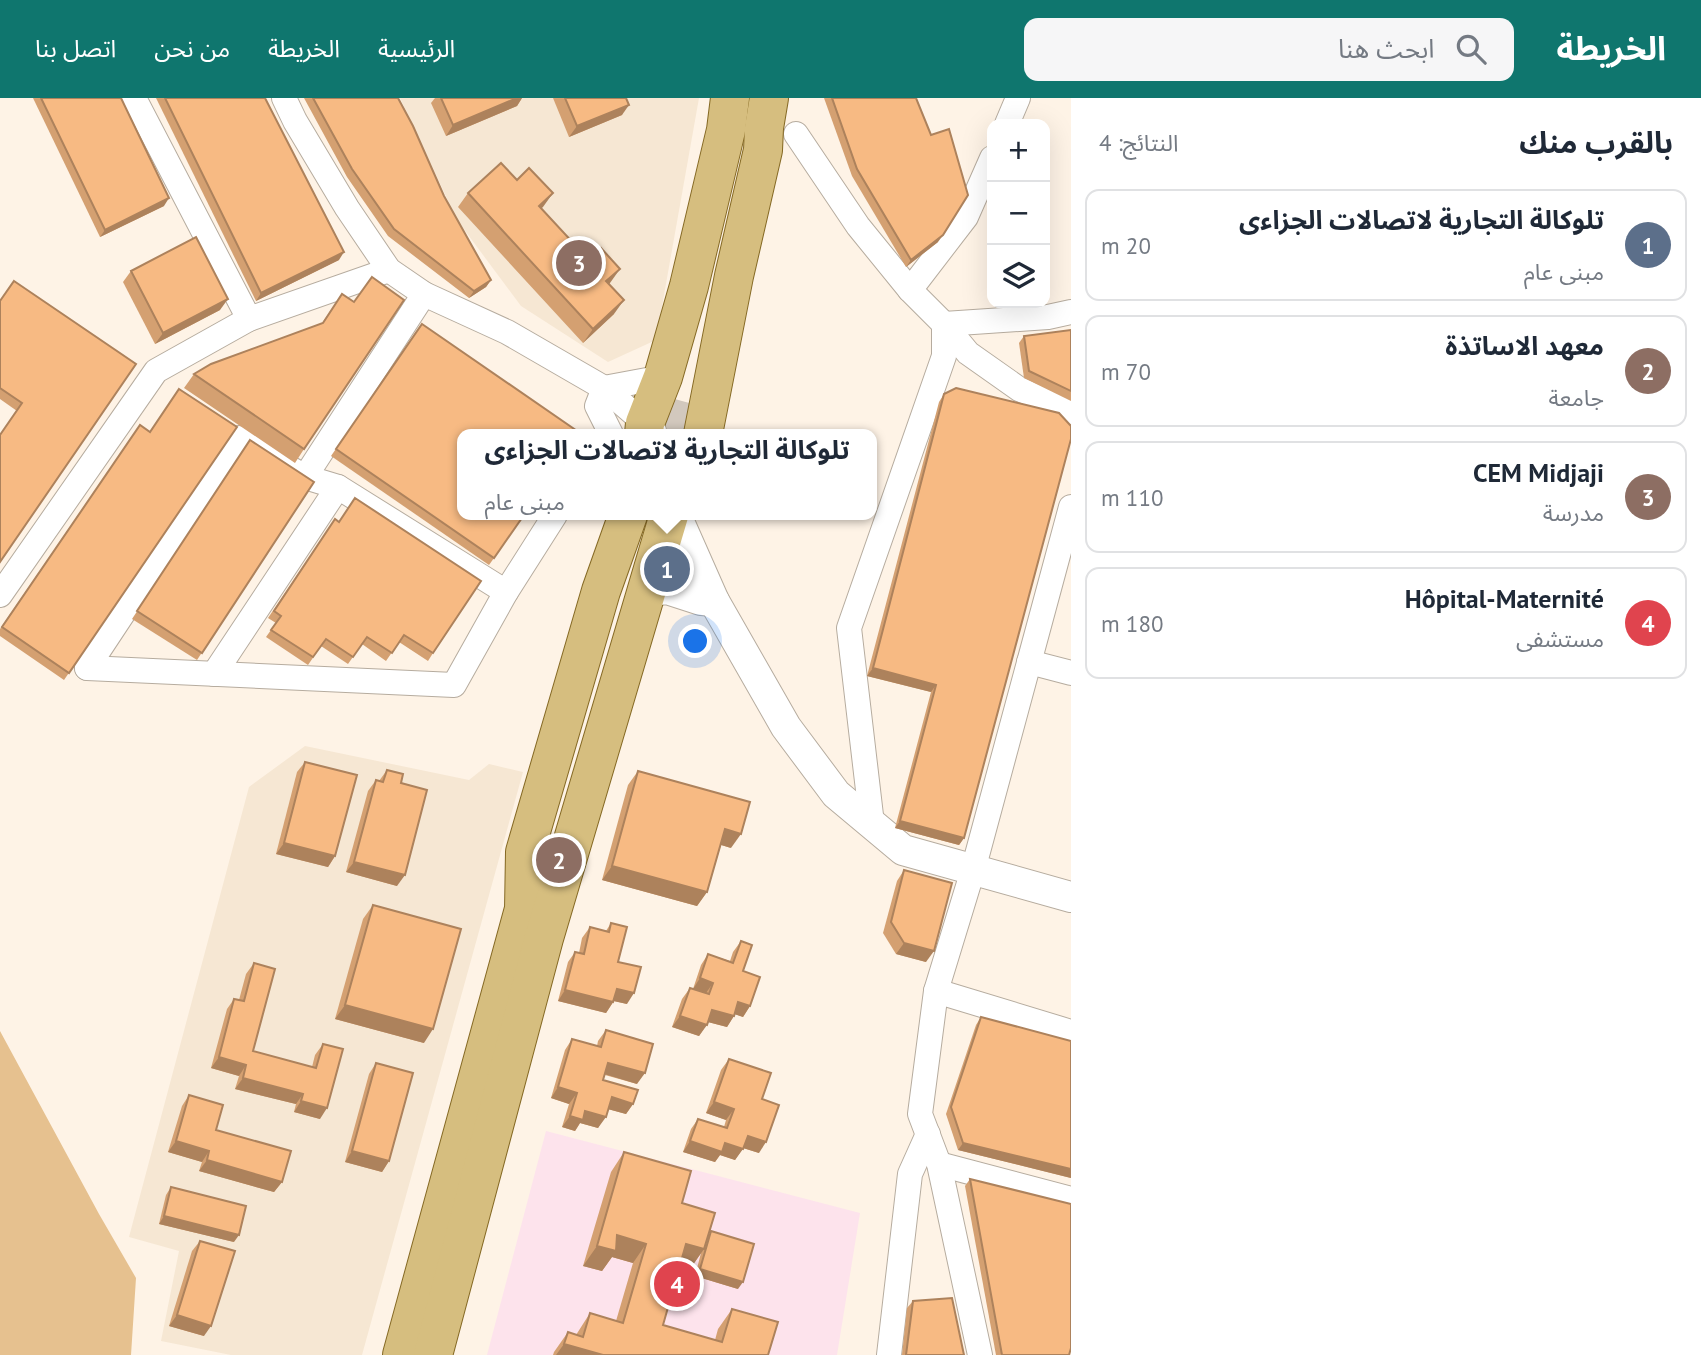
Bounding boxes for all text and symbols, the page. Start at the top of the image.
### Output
search box [1024,18,1514,81]
text: الخريطة [1556,26,1666,69]
icon: search [1452,30,1490,68]
text: ابحث هنا [1338,32,1434,65]
text: اتصل بنا [35,33,116,64]
text: من نحن [154,33,230,64]
text: الخريطة [268,33,340,64]
text: الرئيسية [378,33,455,64]
map controls [987,119,1050,308]
button: + [987,119,1050,182]
text: بالقرب منك [1519,122,1673,161]
text: النتائج: 4 [1099,128,1178,157]
button: − [987,182,1050,245]
text: تلوكالة التجارية لاتصالات الجزاءى [1239,203,1604,236]
text: 20 m [1101,231,1151,260]
text: 1 [1641,231,1655,260]
pin: 3 [556,237,602,289]
button: layers [987,245,1050,308]
text: مبنى عام [1524,257,1604,286]
text: معهد الاساتذة [1445,329,1604,362]
text: 70 m [1101,357,1151,386]
text: 2 [1641,357,1655,386]
text: جامعة [1549,383,1604,412]
popup [457,429,877,520]
text: تلوكالة التجارية لاتصالات الجزاءى [485,433,850,466]
text: CEM Midjaji [1473,456,1604,489]
text: 110 m [1101,483,1163,512]
text: 3 [1641,483,1655,512]
text: مبنى عام [485,487,565,516]
text: مدرسة [1543,498,1604,527]
pin: 1 [644,543,690,595]
text: Hôpital-Maternité [1405,582,1604,615]
text: 180 m [1101,609,1163,638]
text: 4 [1641,609,1655,638]
your location [678,624,712,658]
text: مستشفى [1516,624,1604,653]
pin: 2 [536,834,582,886]
pin: 4 [654,1258,700,1310]

